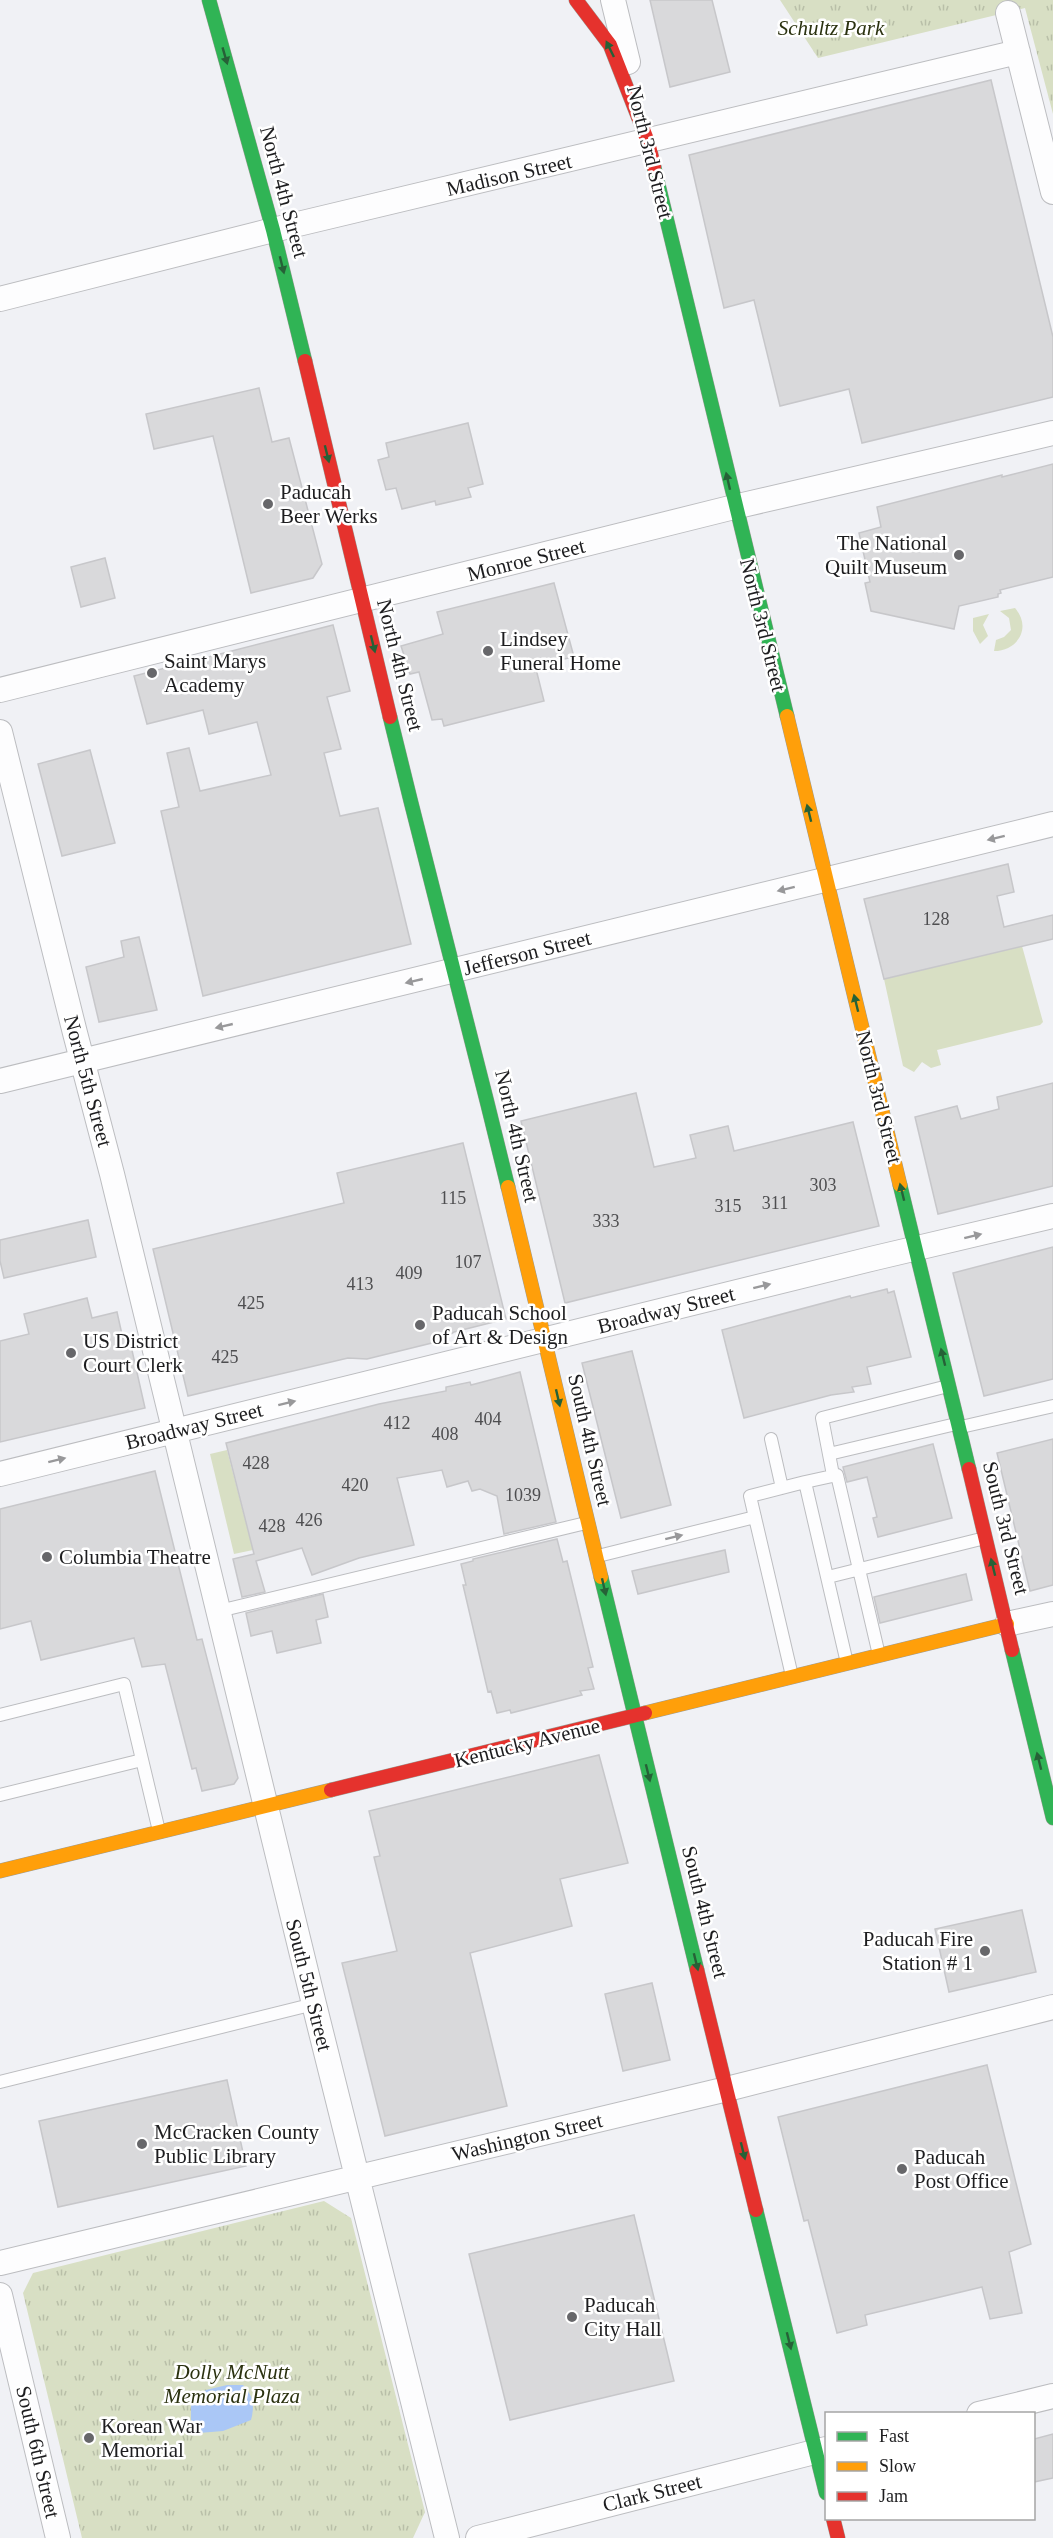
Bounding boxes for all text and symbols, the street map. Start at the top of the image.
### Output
park label: Schultz Park [778,16,885,40]
one-way arrow [606,40,616,58]
one-way arrow [221,47,230,65]
street label: North 3rd Street [622,83,678,221]
street label: North 4th Street [255,124,313,261]
street label: Madison Street [444,149,574,201]
one-way arrow [277,255,287,274]
one-way arrow [323,445,333,463]
one-way arrow [723,472,733,490]
place label: Paducah Beer Werks [280,480,378,528]
marker: Paducah Beer Werks [261,497,275,511]
place label: The National Quilt Museum [825,531,947,579]
street label: Monroe Street [465,534,588,586]
marker: The National Quilt Museum [952,548,966,562]
street label: North 3rd Street [735,556,791,694]
street label: North 4th Street [372,596,428,734]
place label: Lindsey Funeral Home [500,627,621,675]
one-way arrow [369,635,379,653]
marker: Lindsey Funeral Home [481,644,495,658]
place label: Saint Marys Academy [164,649,266,697]
marker: Saint Marys Academy [145,666,159,680]
one-way arrow [804,804,814,822]
one-way arrow [986,834,1005,843]
one-way arrow [777,885,796,895]
house number: 128 [923,909,950,929]
street label: Jefferson Street [461,925,594,980]
one-way arrow [404,977,423,987]
one-way arrow [850,993,860,1012]
street label: North 5th Street [59,1013,117,1150]
one-way arrow [215,1022,233,1032]
street label: North 3rd Street [851,1028,907,1166]
street label: North 4th Street [490,1067,544,1205]
house number: 303 [810,1175,837,1195]
one-way arrow [897,1183,907,1201]
house number: 115 [440,1188,466,1208]
house number: 311 [762,1193,788,1213]
house number: 315 [715,1196,742,1216]
house number: 333 [593,1211,620,1231]
one-way arrow [964,1230,982,1240]
house number: 107 [455,1252,482,1272]
house number: 409 [396,1263,423,1283]
house number: 413 [347,1274,374,1294]
one-way arrow [752,1280,771,1290]
street label: Broadway Street [595,1281,737,1339]
house number: 425 [238,1293,265,1313]
place label: Paducah School of Art & Design [432,1301,568,1349]
marker: Paducah School of Art & Design [413,1318,427,1332]
place label: US District Court Clerk [83,1329,183,1377]
marker: US District Court Clerk [64,1346,78,1360]
house number: 425 [212,1347,239,1367]
one-way arrow [937,1348,947,1366]
street label: South 4th Street [563,1371,617,1509]
one-way arrow [554,1388,564,1407]
street label: Broadway Street [123,1397,265,1455]
one-way arrow [278,1398,296,1408]
house number: 404 [475,1409,502,1429]
house number: 412 [384,1413,411,1433]
house number: 408 [432,1424,459,1444]
house number: 428 [243,1453,270,1473]
one-way arrow [48,1454,66,1464]
street label: South 3rd Street [978,1459,1034,1597]
house number: 420 [342,1475,369,1495]
house number: 1039 [505,1485,541,1505]
house number: 426 [296,1510,323,1530]
house number: 428 [259,1516,286,1536]
one-way arrow [665,1532,683,1541]
place label: Columbia Theatre [59,1545,211,1569]
marker: Columbia Theatre [40,1550,54,1564]
one-way arrow [988,1558,998,1576]
one-way arrow [600,1578,609,1597]
street label: Kentucky Avenue [452,1713,602,1773]
one-way arrow [1034,1752,1044,1770]
one-way arrow [644,1764,654,1782]
street label: South 4th Street [677,1843,733,1981]
street label: South 5th Street [281,1916,337,2054]
place label: Paducah Fire Station # 1 [863,1927,973,1975]
marker: Paducah Fire Station # 1 [978,1944,992,1958]
one-way arrow [691,1953,701,1971]
street label: Washington Street [449,2108,605,2166]
place label: McCracken County Public Library [154,2120,320,2168]
marker: McCracken County Public Library [135,2137,149,2151]
one-way arrow [738,2142,748,2161]
place label: Paducah Post Office [914,2145,1009,2193]
marker: Paducah Post Office [895,2162,909,2176]
place label: Paducah City Hall [584,2293,662,2341]
marker: Paducah City Hall [565,2310,579,2324]
one-way arrow [785,2332,795,2350]
park label: Dolly McNutt Memorial Plaza [163,2360,300,2408]
street label: South 6th Street [11,2383,65,2521]
legend [825,2412,1035,2520]
place label: Korean War Memorial [101,2414,202,2462]
text: Fast [879,2426,909,2446]
marker: Korean War Memorial [82,2431,96,2445]
text: Slow [879,2456,916,2476]
street label: Clark Street [600,2469,704,2517]
text: Jam [879,2486,908,2506]

